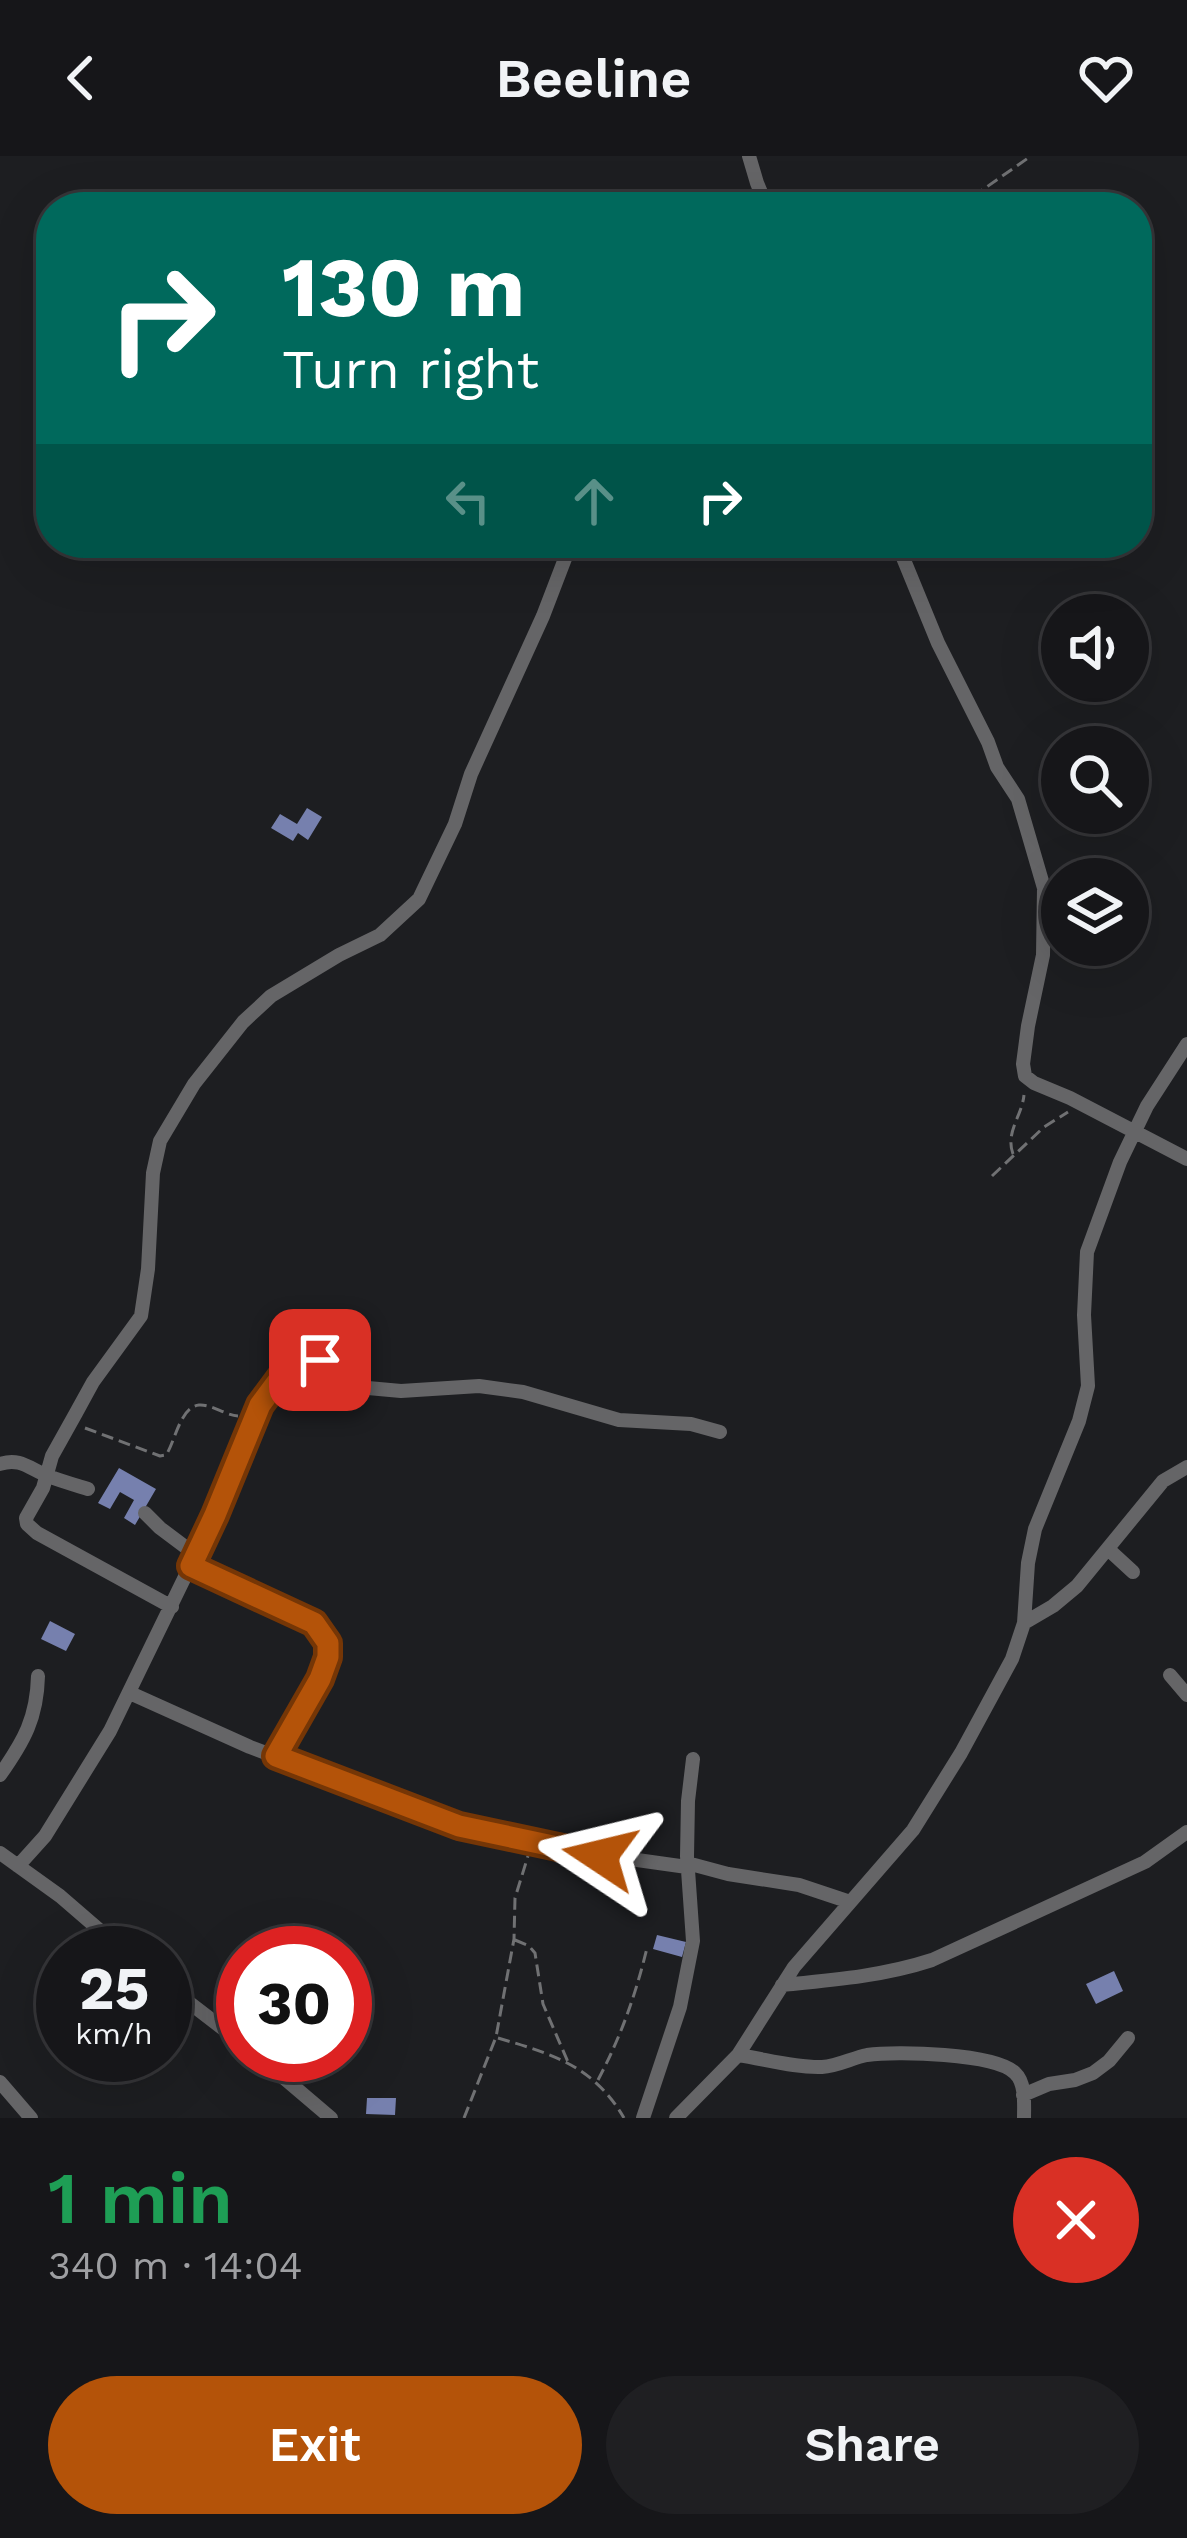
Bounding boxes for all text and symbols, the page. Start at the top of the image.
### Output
icon: back [48,45,114,111]
icon: heart [1073,45,1139,111]
text: Beeline [496,47,691,110]
text: 130 m [282,238,525,336]
icon: right [84,240,240,396]
text: Turn right [282,338,539,401]
icon: left [435,468,501,534]
icon: ahead [561,468,627,534]
icon: right [687,468,753,534]
map controls [1041,594,1149,966]
button: sound [1041,594,1149,702]
button: search [1041,726,1149,834]
button: layers [1041,858,1149,966]
pin [269,1309,371,1411]
icon: arrive [287,1327,353,1393]
position arrow [537,1793,663,1919]
speed limit sign: 30 [216,1926,372,2082]
text: 25 [79,1953,149,2024]
text: km/h [75,2016,153,2051]
text: 1 min [48,2156,233,2240]
button: close [1013,2157,1139,2283]
text: 340 m · 14:04 [48,2243,303,2288]
button: Exit [48,2376,582,2514]
button: Share [606,2376,1139,2514]

